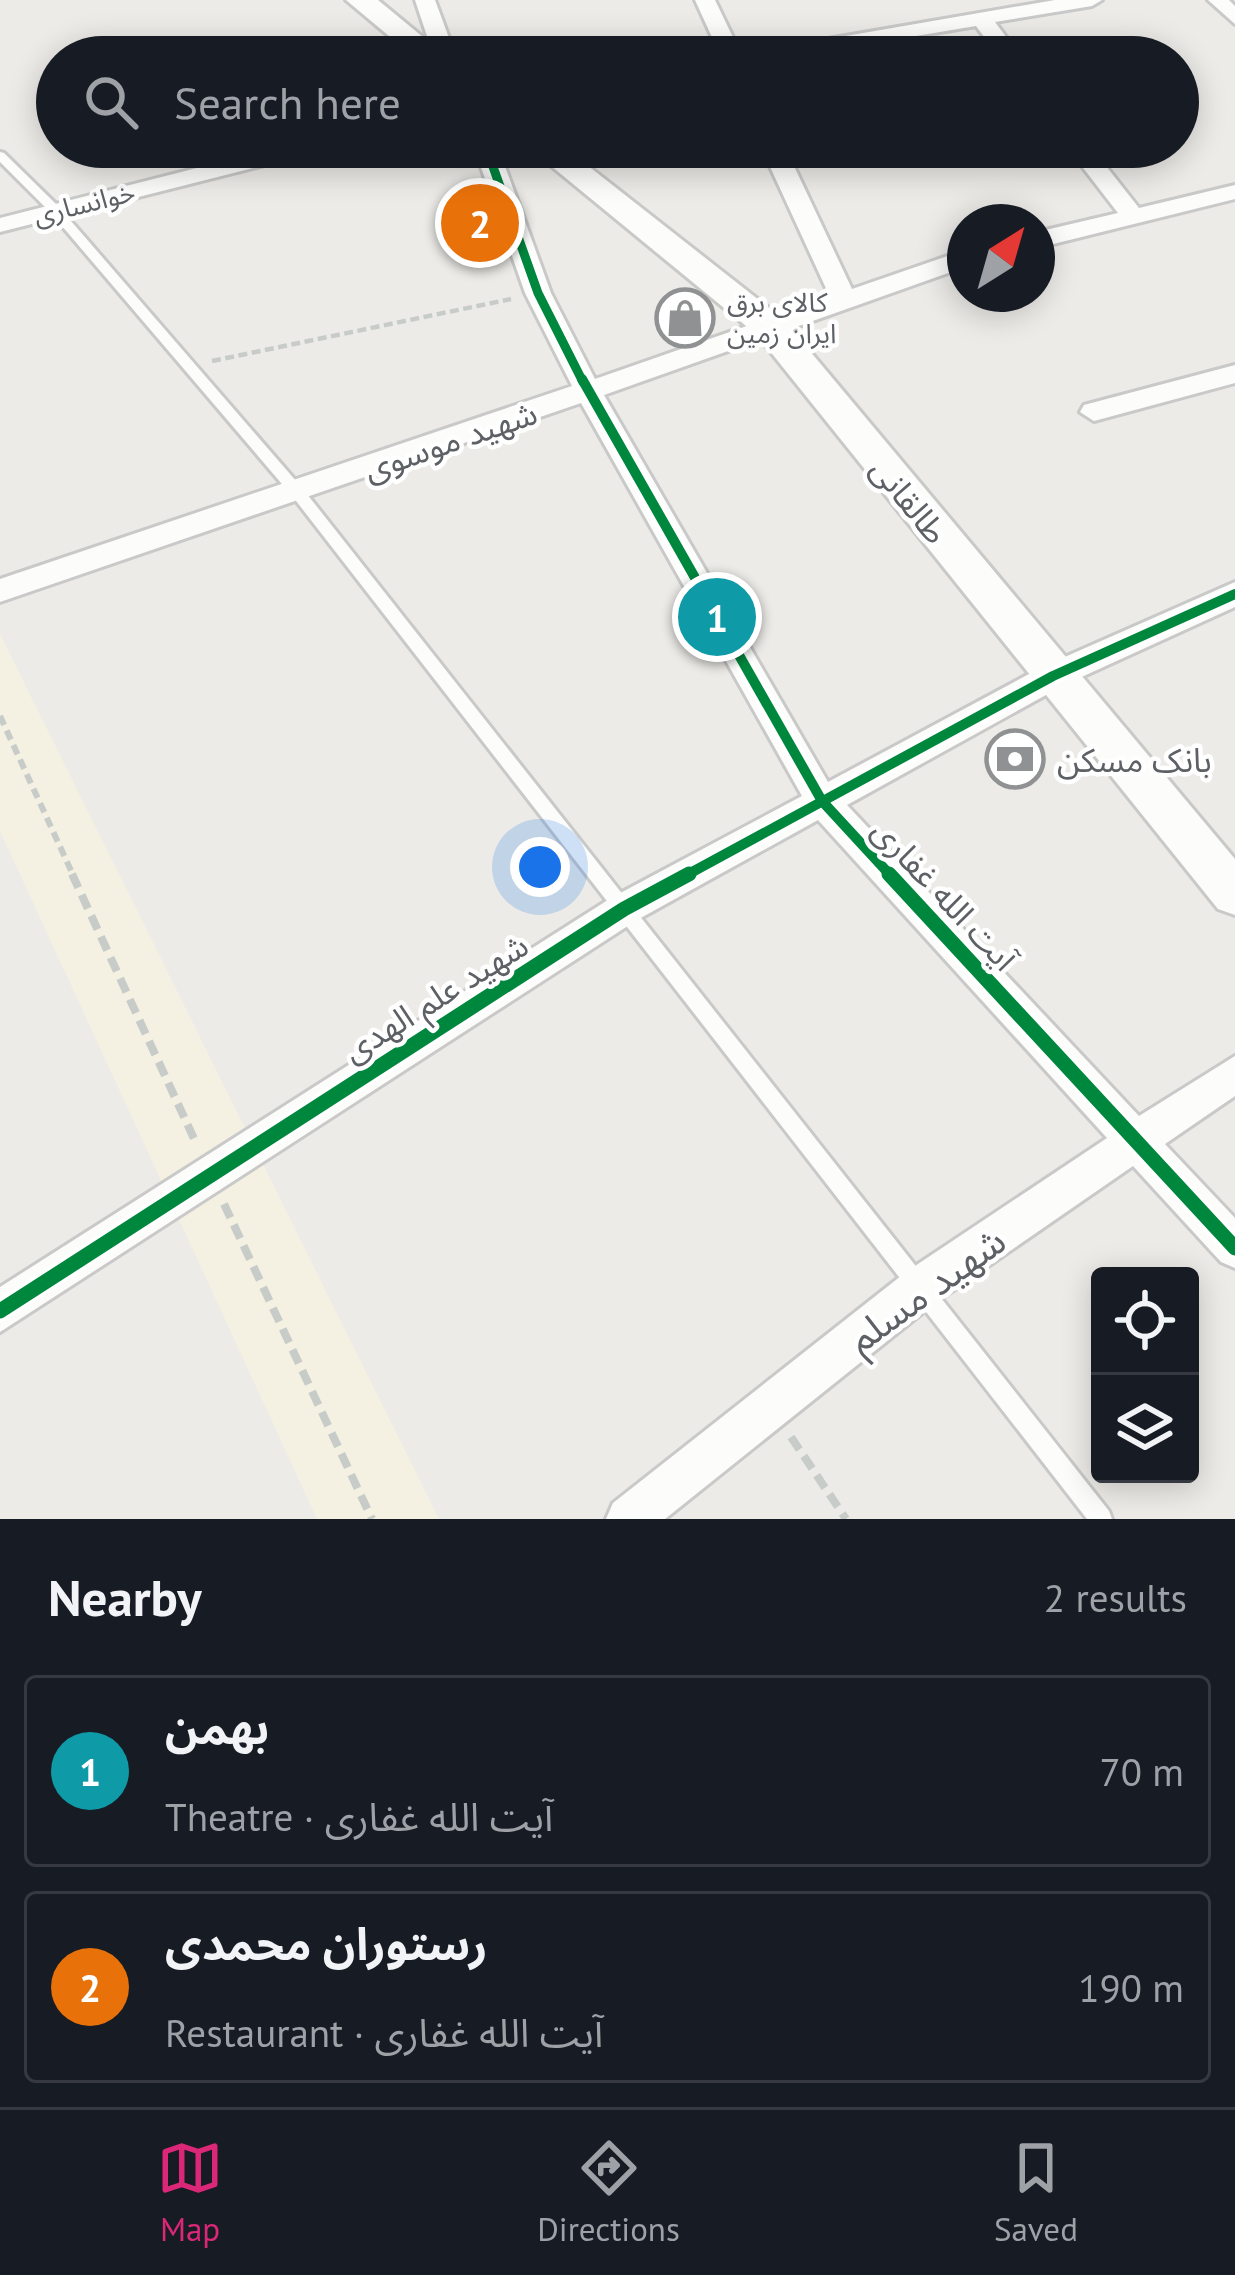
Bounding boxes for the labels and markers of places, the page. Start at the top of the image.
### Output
pin: 2 [441,178,519,268]
place label: کالای برق ایران زمین [727,285,836,350]
shop icon: کالای برق ایران زمین [654,287,716,349]
pin: 1 [678,572,756,662]
bank icon: بانک مسکن [984,728,1046,790]
place label: بانک مسکن [1057,738,1212,781]

